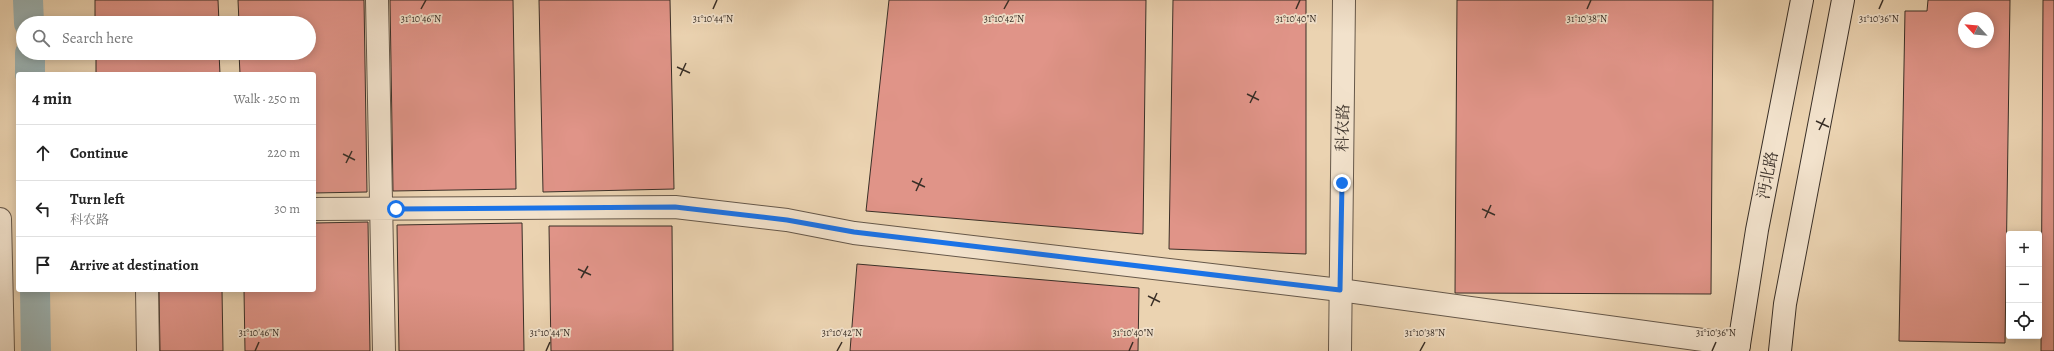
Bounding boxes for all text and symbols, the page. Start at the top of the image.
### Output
text: 31°10'46"N [401,12,441,25]
text: 31°10'44"N [693,12,733,25]
text: 31°10'42"N [984,12,1024,25]
text: 31°10'40"N [1275,12,1317,25]
text: 31°10'38"N [1567,12,1607,25]
text: 31°10'36"N [1859,12,1899,25]
north arrow [1958,12,1994,48]
search box [16,16,316,60]
icon: search [30,27,52,49]
text: Search here [62,28,133,48]
text: 4 min [32,87,72,110]
text: Walk · 250 m [233,90,300,107]
street label: 科农路 [1332,104,1354,152]
icon: ahead [32,142,54,164]
text: Continue [70,143,128,163]
text: 220 m [267,144,300,161]
street label: 沔北路 [1753,150,1783,201]
route end [1333,174,1351,192]
text: Turn left [70,189,125,209]
icon: left [32,198,54,220]
text: 30 m [274,200,300,217]
route start [387,200,405,218]
text: 科农路 [70,211,109,228]
map controls [2006,231,2042,339]
button: + [2006,231,2042,267]
icon: arrive [32,254,54,276]
text: Arrive at destination [70,255,199,275]
button: − [2006,267,2042,303]
button: locate [2006,303,2042,339]
text: 31°10'46"N [239,326,279,339]
text: 31°10'44"N [530,326,570,339]
text: 31°10'42"N [822,326,862,339]
text: 31°10'40"N [1112,326,1154,339]
text: 31°10'38"N [1405,326,1445,339]
text: 31°10'36"N [1696,326,1736,339]

